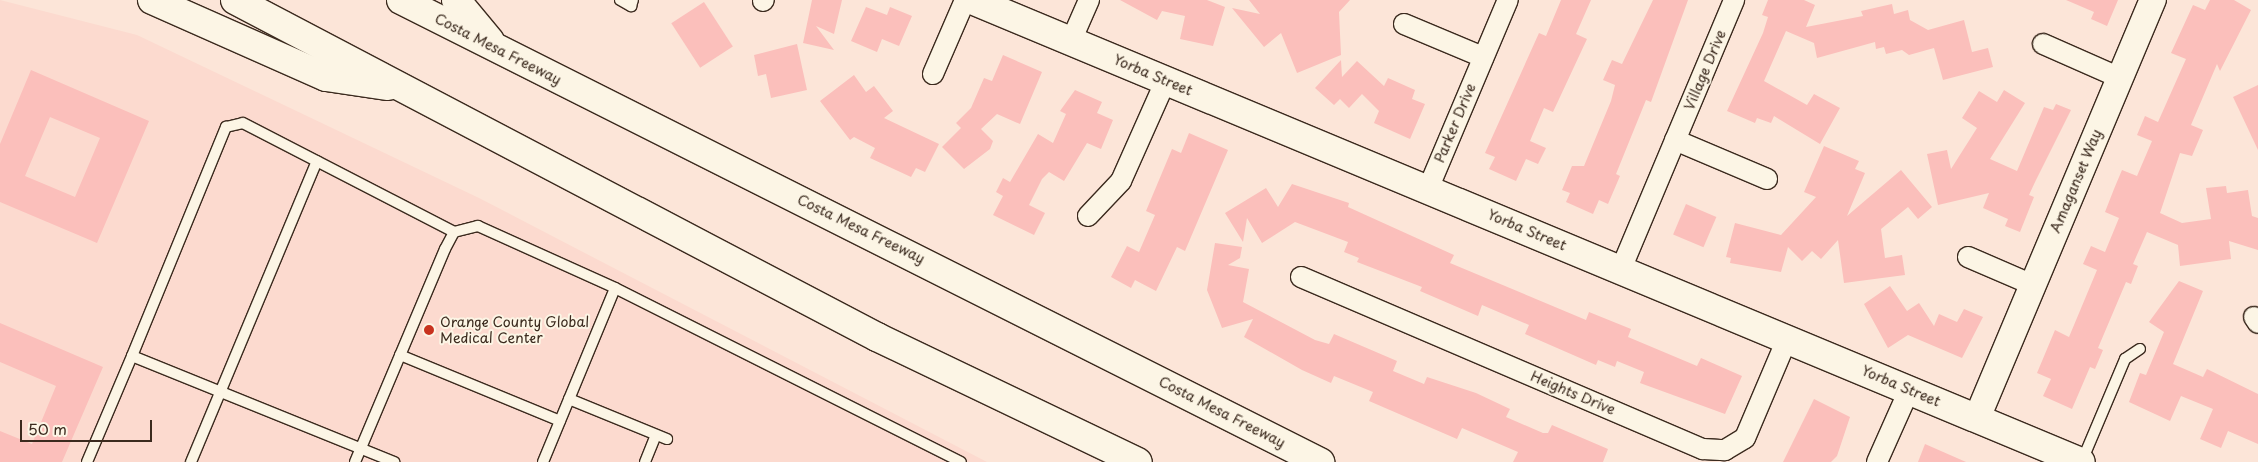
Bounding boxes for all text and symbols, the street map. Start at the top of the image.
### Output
street label: Costa Mesa Freeway [432,10,564,88]
street label: Village Drive [1681,27,1729,113]
street label: Yorba Street [1111,51,1195,99]
street label: Parker Drive [1431,80,1479,166]
street label: Amaganset Way [2046,126,2106,236]
street label: Costa Mesa Freeway [794,191,928,267]
street label: Yorba Street [1485,206,1569,254]
place label: Orange County Global Medical Center [440,314,591,347]
marker: Orange County Global Medical Center [422,323,436,337]
street label: Yorba Street [1859,362,1943,410]
street label: Heights Drive [1528,368,1618,418]
street label: Costa Mesa Freeway [1156,373,1288,451]
scale bar [22,410,155,442]
text: 50 m [28,417,67,440]

